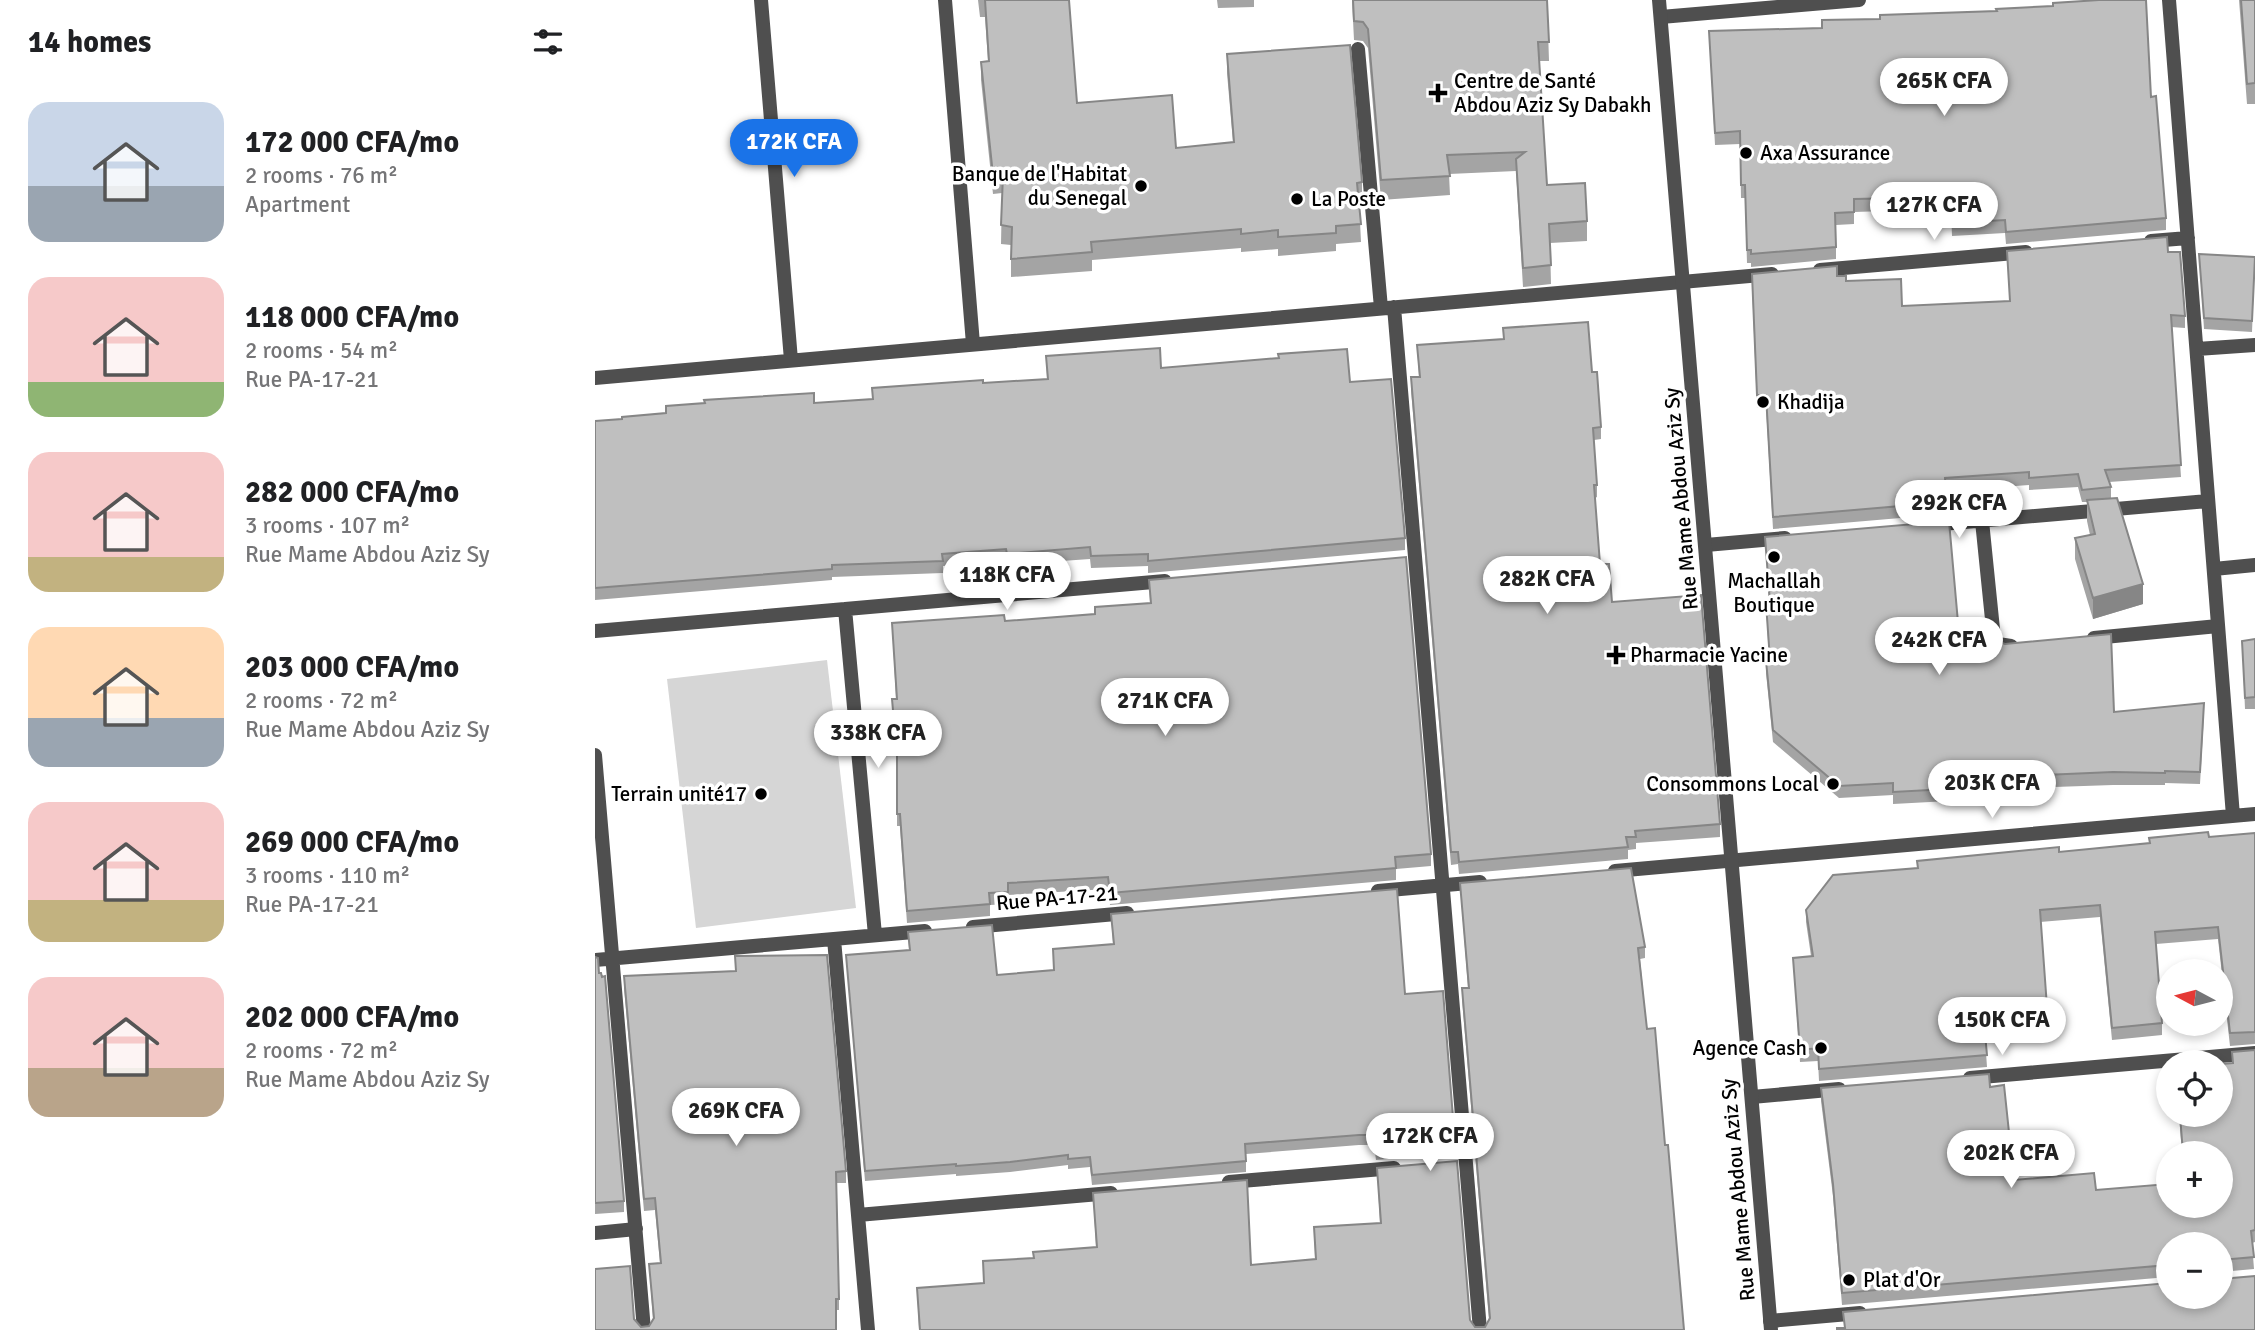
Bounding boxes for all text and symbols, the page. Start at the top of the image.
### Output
icon: filters [529,23,567,61]
text: 14 homes [28,24,151,61]
pin: 265K CFA [1872,58,2016,118]
text: 265K CFA [1896,66,1992,95]
place label: Centre de Santé Abdou Aziz Sy Dabakh [1454,68,1651,118]
marker: Centre de Santé Abdou Aziz Sy Dabakh [1428,83,1448,103]
pin: 172K CFA [722,120,866,179]
text: 172 000 CFA/mo [245,124,459,161]
text: 172K CFA [746,127,842,156]
icon: home [84,130,168,214]
place label: Axa Assurance [1760,140,1890,166]
marker: Axa Assurance [1738,145,1754,161]
text: 2 rooms · 76 m² [245,161,398,190]
place label: Banque de l'Habitat du Senegal [952,161,1127,211]
marker: Banque de l'Habitat du Senegal [1133,178,1149,194]
pin: 127K CFA [1862,182,2006,242]
place label: La Poste [1311,186,1386,212]
text: Apartment [245,190,350,219]
text: 127K CFA [1886,190,1982,219]
marker: La Poste [1289,191,1305,207]
text: 118 000 CFA/mo [245,299,459,336]
icon: home [84,305,168,389]
text: 2 rooms · 54 m² [245,336,398,365]
text: Rue PA-17-21 [245,365,379,394]
street label: Rue Mame Abdou Aziz Sy [1658,387,1704,611]
place label: Khadija [1777,389,1845,415]
marker: Khadija [1755,394,1771,410]
text: 282 000 CFA/mo [245,474,459,511]
icon: home [84,480,168,564]
pin: 292K CFA [1887,480,2031,540]
text: 292K CFA [1911,488,2007,517]
text: 3 rooms · 107 m² [245,511,410,540]
text: Rue Mame Abdou Aziz Sy [245,540,489,569]
marker: Machallah Boutique [1766,549,1782,565]
pin: 118K CFA [935,552,1079,612]
pin: 282K CFA [1475,556,1619,616]
text: 118K CFA [959,560,1055,589]
text: 282K CFA [1499,564,1595,593]
place label: Machallah Boutique [1727,568,1821,618]
pin: 242K CFA [1867,618,2011,677]
text: 242K CFA [1891,625,1987,654]
place label: Pharmacie Yacine [1630,642,1788,668]
marker: Pharmacie Yacine [1608,647,1624,663]
text: 203 000 CFA/mo [245,649,459,686]
icon: home [84,655,168,739]
pin: 271K CFA [1093,678,1237,738]
text: 2 rooms · 72 m² [245,686,398,715]
text: 271K CFA [1117,686,1213,715]
pin: 338K CFA [806,710,950,770]
text: Rue Mame Abdou Aziz Sy [245,715,489,744]
text: 338K CFA [830,718,926,747]
pin: 203K CFA [1920,760,2064,820]
text: 203K CFA [1944,768,2040,797]
place label: Consommons Local [1646,771,1819,797]
marker: Consommons Local [1825,776,1841,792]
place label: Terrain unité17 [611,781,747,807]
marker: Terrain unité17 [753,786,769,802]
text: 269 000 CFA/mo [245,824,459,861]
icon: home [84,830,168,914]
text: 3 rooms · 110 m² [245,861,410,890]
street label: Rue PA-17-21 [995,880,1119,916]
text: Rue PA-17-21 [245,890,379,919]
north arrow [2156,959,2233,1036]
map controls [2156,959,2233,1309]
pin: 150K CFA [1930,998,2074,1057]
text: 202 000 CFA/mo [245,999,459,1036]
icon: home [84,1005,168,1089]
text: 150K CFA [1954,1005,2050,1034]
place label: Agence Cash [1693,1035,1807,1061]
text: 2 rooms · 72 m² [245,1036,398,1065]
marker: Agence Cash [1813,1040,1829,1056]
button: locate [2156,1050,2233,1127]
text: Rue Mame Abdou Aziz Sy [245,1065,489,1094]
street label: Rue Mame Abdou Aziz Sy [1715,1078,1761,1302]
pin: 269K CFA [664,1088,808,1148]
text: 269K CFA [688,1096,784,1125]
pin: 172K CFA [1358,1114,1502,1173]
text: 172K CFA [1382,1121,1478,1150]
pin: 202K CFA [1939,1130,2083,1190]
text: 202K CFA [1963,1138,2059,1167]
button: + [2156,1141,2233,1218]
button: − [2156,1232,2233,1309]
place label: Plat d'Or [1863,1267,1941,1293]
marker: Plat d'Or [1841,1272,1857,1288]

